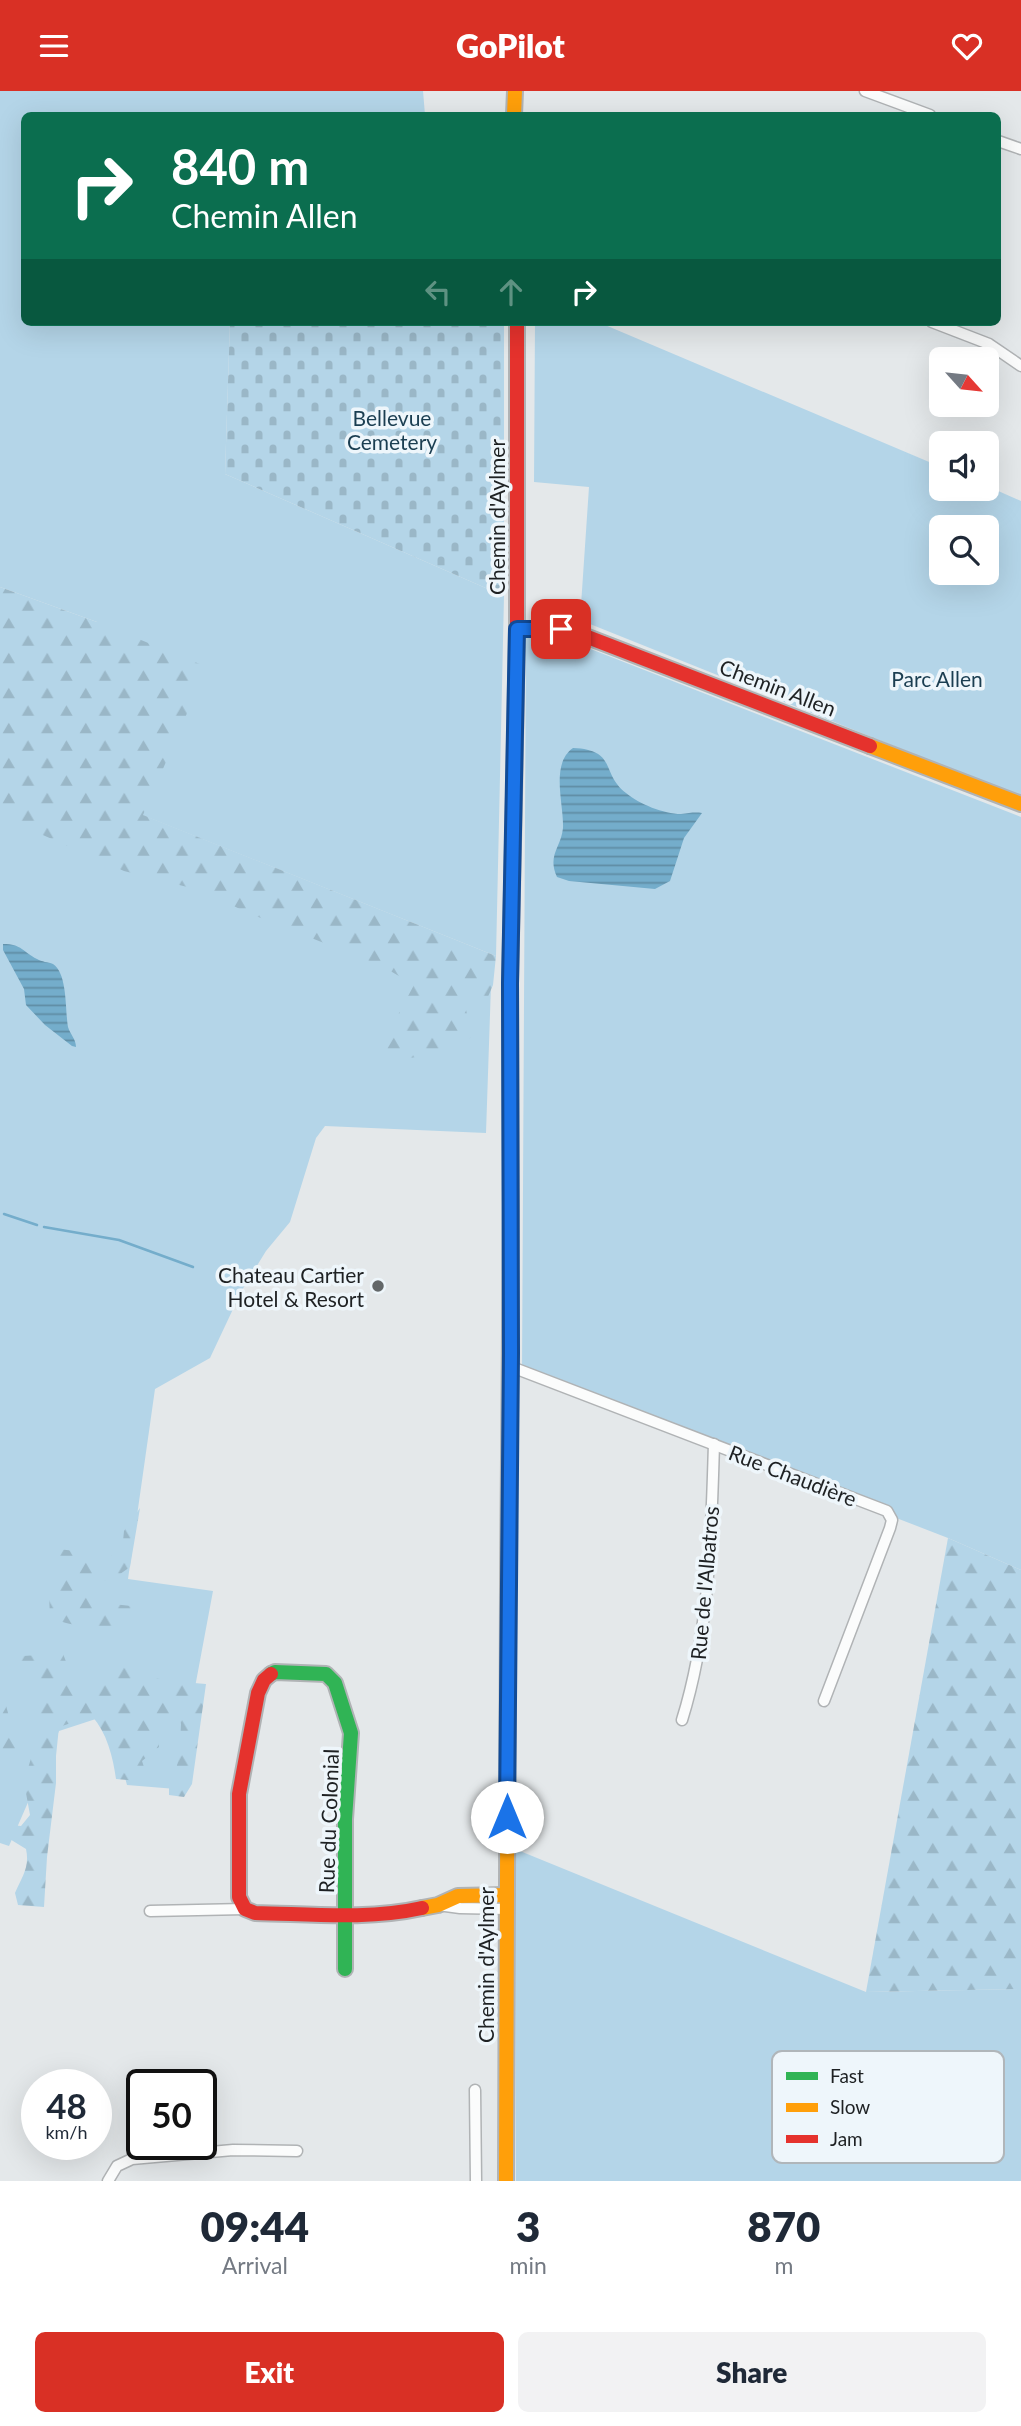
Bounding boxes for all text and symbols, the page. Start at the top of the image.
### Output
text: GoPilot [456,26,565,65]
icon: menu [35,27,73,65]
icon: heart [948,27,986,65]
text: 840 m [171,137,309,195]
icon: right [56,140,147,231]
text: Chemin Allen [171,196,358,235]
icon: left [419,273,457,311]
icon: ahead [492,273,530,311]
icon: right [565,273,603,311]
north arrow [929,347,999,417]
map controls [929,347,999,585]
park label: Bellevue Cemetery [347,405,437,454]
button: sound [929,431,999,501]
street label: Chemin d'Aylmer [484,439,509,595]
button: search [929,515,999,585]
pin [531,599,591,659]
icon: arrive [542,610,580,648]
street label: Chemin Allen [716,653,840,721]
park label: Parc Allen [891,666,983,691]
place label: Chateau Cartier Hotel & Resort [218,1262,364,1311]
marker: Chateau Cartier Hotel & Resort [370,1278,386,1294]
street label: Rue Chaudière [726,1439,860,1511]
street label: Rue de l'Albatros [685,1505,723,1661]
street label: Rue du Colonial [313,1748,343,1894]
position arrow [470,1780,544,1854]
street label: Chemin d'Aylmer [473,1887,498,2043]
legend [772,2051,1004,2163]
text: Fast [830,2064,864,2087]
speed limit sign: 50 [126,2069,217,2160]
text: 48 [46,2084,87,2126]
text: Slow [830,2095,870,2118]
text: km/h [45,2121,88,2143]
text: Jam [830,2127,863,2150]
text: 09:44 [201,2201,309,2251]
text: 3 [516,2201,540,2251]
text: 870 [747,2201,820,2251]
text: Arrival [222,2251,288,2279]
text: min [510,2251,547,2279]
text: m [774,2251,793,2279]
button: Exit [35,2332,504,2412]
button: Share [518,2332,986,2412]

